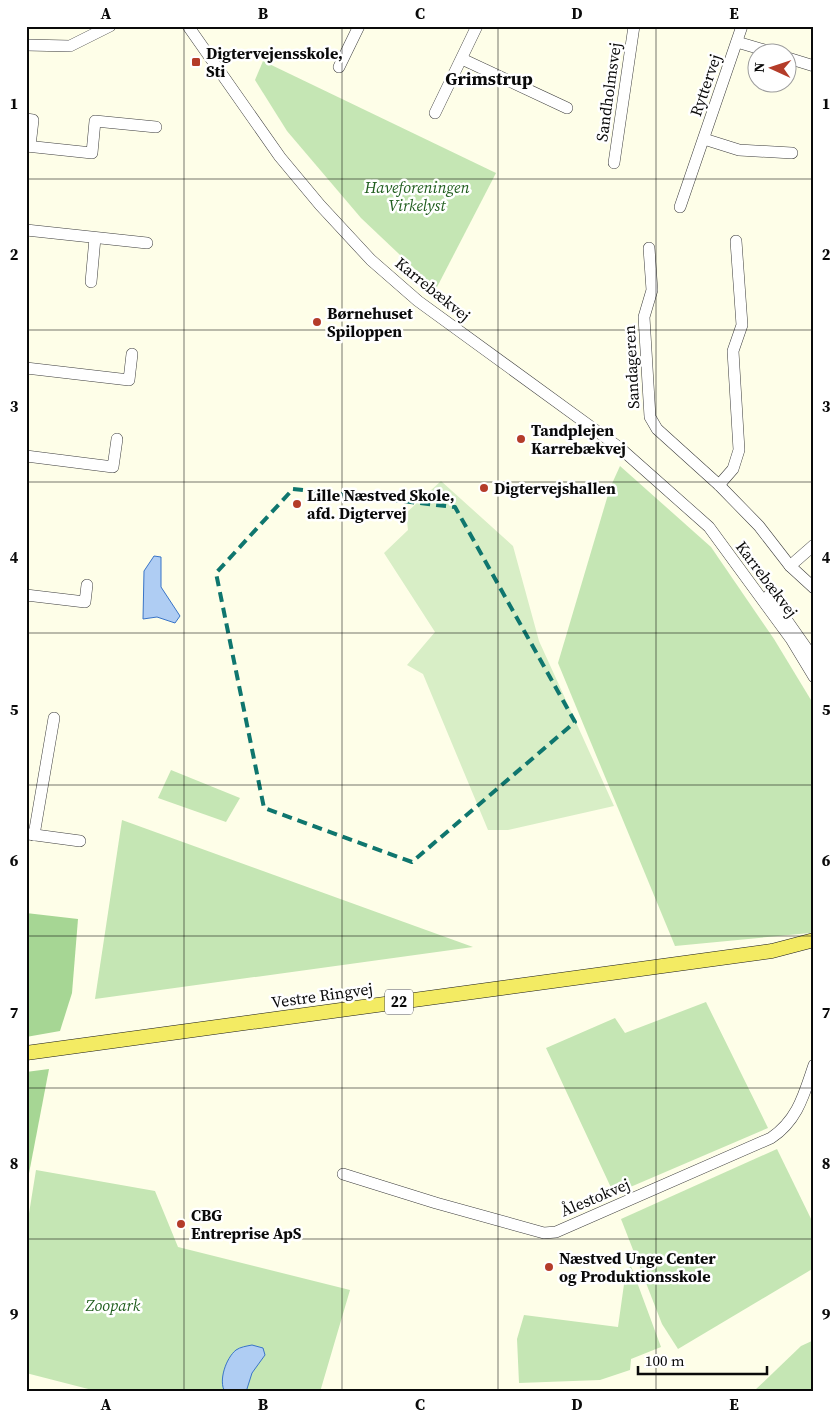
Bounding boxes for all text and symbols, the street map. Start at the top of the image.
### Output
text: A [101,2,112,24]
text: B [258,2,269,24]
text: C [415,2,425,24]
text: D [571,2,583,24]
text: E [729,2,739,24]
street label: Sandholmsvej [590,41,626,143]
place label: Digtervejensskole, Sti [206,42,343,82]
north arrow [748,42,798,92]
street label: Ryttervej [684,51,726,119]
marker: Digtervejensskole, Sti [190,56,202,68]
text: N [749,62,769,73]
district label: Grimstrup [445,66,533,91]
text: 1 [10,92,18,114]
text: 1 [822,92,830,114]
park label: Haveforeningen Virkelyst [363,176,470,216]
text: 2 [10,243,19,265]
text: 2 [822,243,831,265]
street label: Karrebækvej [391,252,475,326]
place label: Børnehuset Spiloppen [327,302,413,342]
marker: Børnehuset Spiloppen [311,316,323,328]
street label: Sandageren [618,324,644,409]
text: 3 [10,395,19,417]
text: 3 [822,395,831,417]
place label: Tandplejen Karrebækvej [531,419,626,459]
marker: Tandplejen Karrebækvej [515,433,527,445]
place label: Digtervejshallen [494,477,616,499]
marker: Digtervejshallen [478,482,490,494]
place label: Lille Næstved Skole, afd. Digtervej [307,484,455,524]
marker: Lille Næstved Skole, afd. Digtervej [291,498,303,510]
street label: Karrebækvej [731,536,803,622]
text: 4 [10,546,19,568]
text: 4 [822,546,831,568]
text: 5 [10,698,19,720]
text: 5 [822,698,831,720]
text: 6 [10,849,19,871]
text: 6 [822,849,831,871]
street label: Vestre Ringvej [270,977,374,1013]
road number: 22 [385,990,413,1014]
text: 7 [10,1001,19,1023]
text: 7 [822,1001,831,1023]
text: 8 [10,1152,18,1174]
text: 8 [822,1152,830,1174]
street label: Ålestokvej [557,1173,633,1221]
place label: CBG Entreprise ApS [191,1204,302,1244]
marker: CBG Entreprise ApS [175,1218,187,1230]
place label: Næstved Unge Center og Produktionsskole [559,1247,716,1287]
marker: Næstved Unge Center og Produktionsskole [543,1261,555,1273]
park label: Zoopark [85,1294,141,1316]
text: 9 [10,1303,19,1325]
text: 9 [822,1303,831,1325]
scale bar [638,1343,766,1375]
text: 100 m [645,1350,685,1371]
text: A [101,1393,112,1415]
text: B [258,1393,269,1415]
text: C [415,1393,425,1415]
text: D [571,1393,583,1415]
text: E [729,1393,739,1415]

